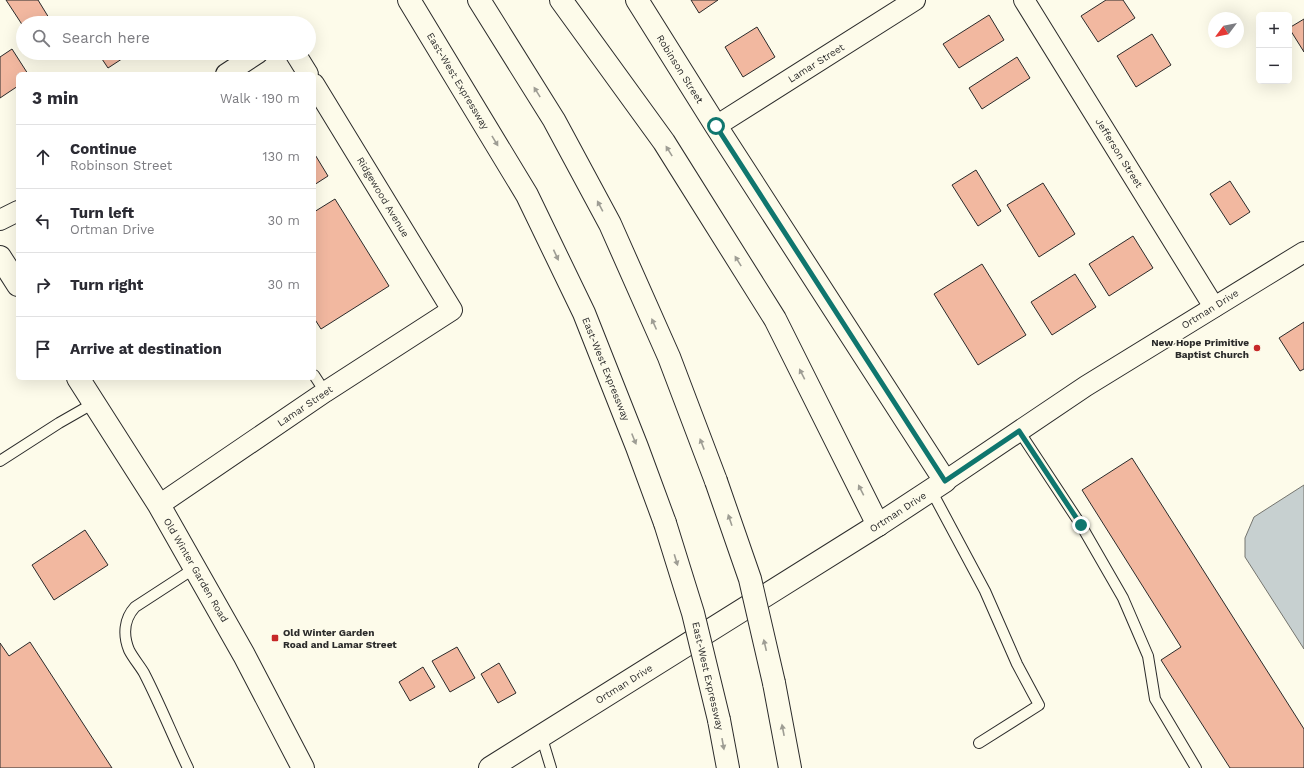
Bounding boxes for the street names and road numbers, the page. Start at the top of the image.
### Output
street label: East-West Expressway [425,31,492,132]
street label: Robinson Street [655,33,706,106]
street label: Lamar Street [786,41,847,85]
street label: Jefferson Street [1093,116,1145,190]
street label: Ridgewood Avenue [355,155,411,239]
street label: Ortman Drive [1179,287,1241,331]
street label: East-West Expressway [580,316,632,423]
street label: Lamar Street [275,383,335,429]
street label: Ortman Drive [868,490,928,534]
street label: Old Winter Garden Road [162,516,230,624]
street label: East-West Expressway [690,621,726,732]
street label: Ortman Drive [593,662,655,706]

